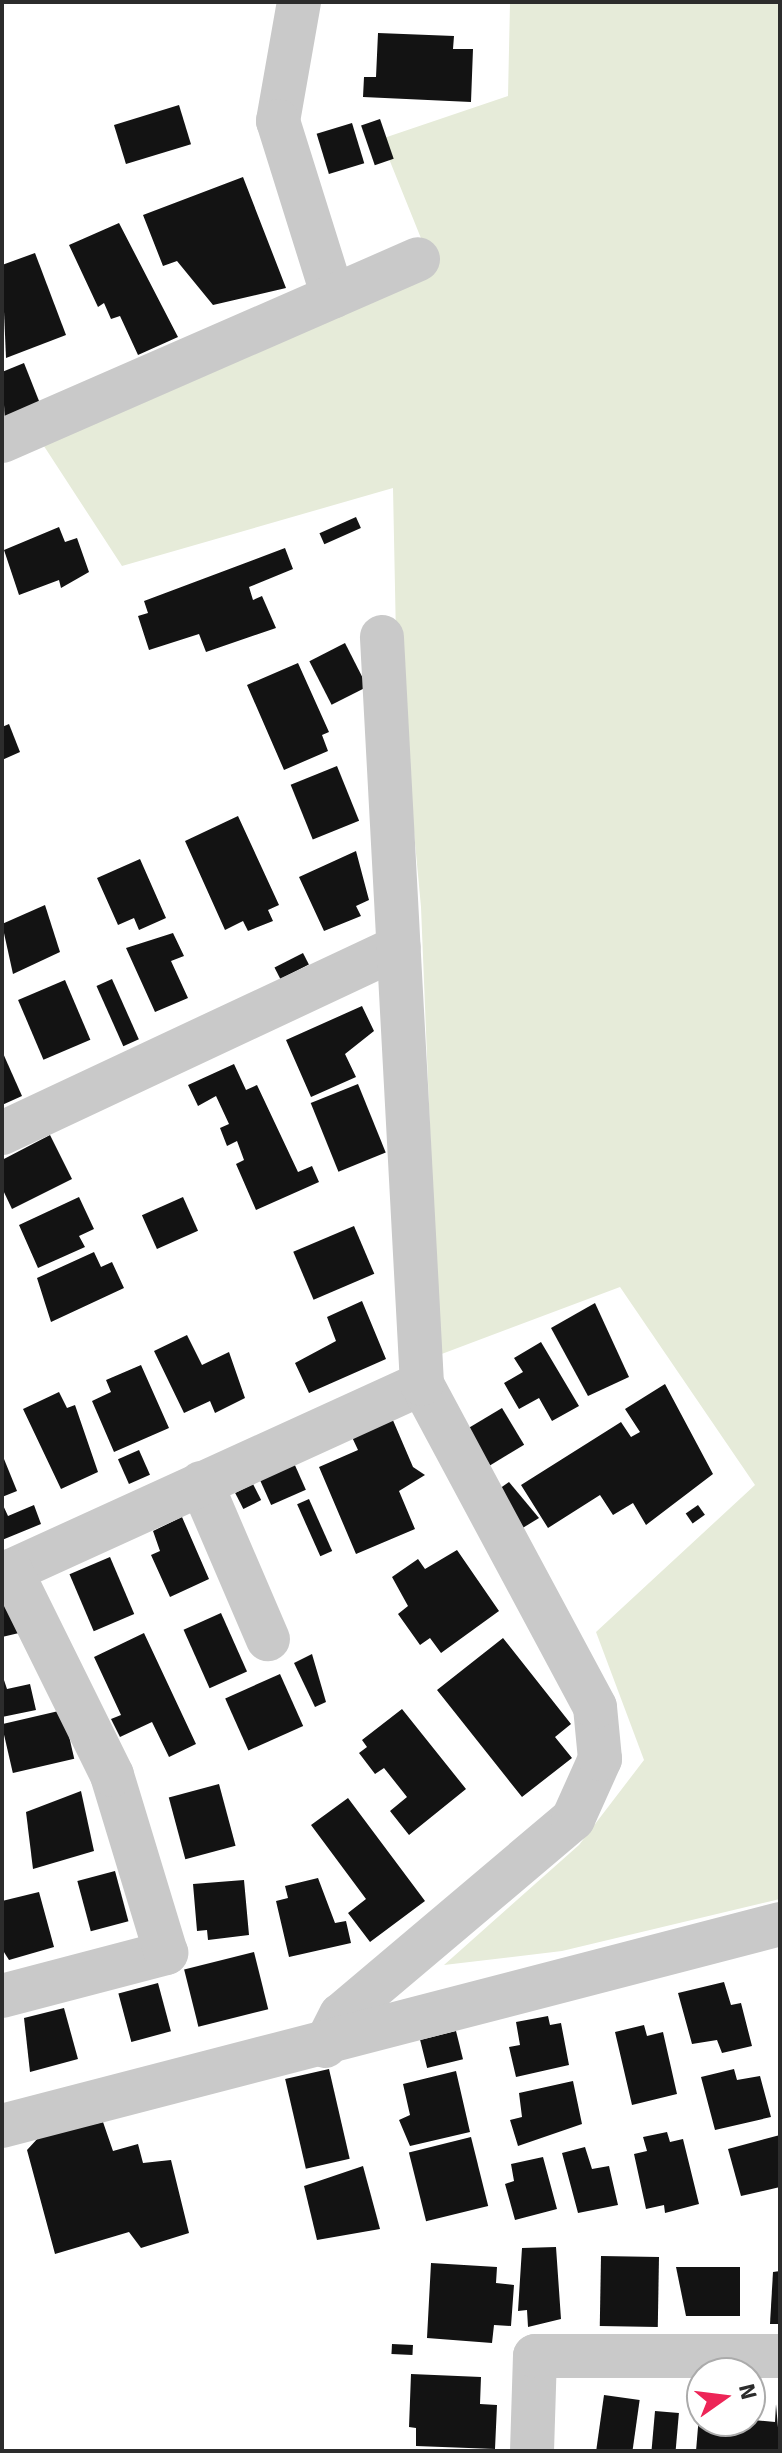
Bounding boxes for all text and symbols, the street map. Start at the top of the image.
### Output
north arrow [686,2357,766,2437]
text: N [733,2381,763,2402]

